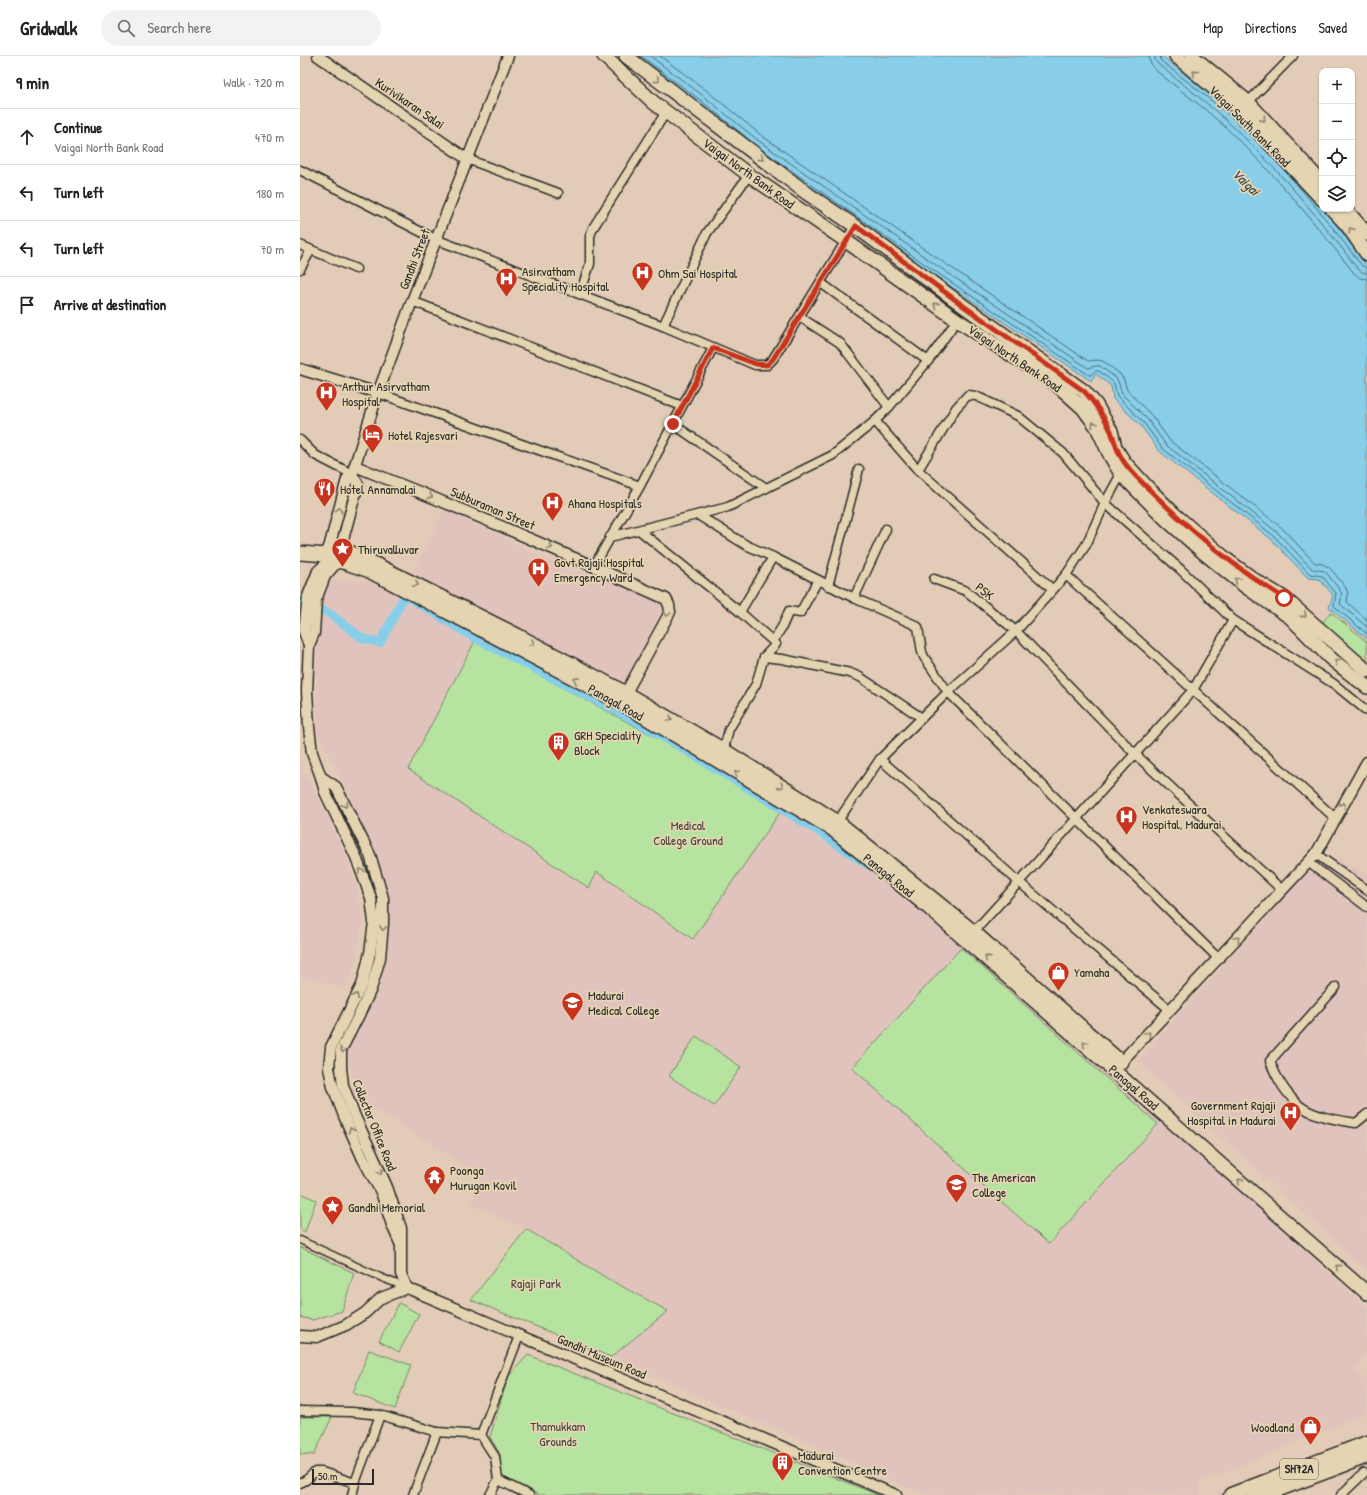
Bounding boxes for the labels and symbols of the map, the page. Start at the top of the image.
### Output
one-way arrow [1193,70,1200,77]
street label: Kurivikaran Salai [372,73,448,133]
one-way arrow [653,75,660,82]
street label: Vaigai South Bank Road [1205,81,1295,171]
one-way arrow [1259,114,1266,122]
street label: Vaigai North Bank Road [699,134,799,212]
one-way arrow [757,153,764,161]
water label: Vaigai [1228,164,1266,201]
street label: Gandhi Street [394,225,434,292]
one-way arrow [1348,228,1355,235]
hospital icon: Ohm Sai Hospital [629,260,655,293]
place label: Asirvatham Speciality Hospital [522,262,609,295]
place label: Ohm Sai Hospital [658,264,738,282]
hospital icon: Asirvatham Speciality Hospital [494,265,520,298]
one-way arrow [933,303,940,310]
street label: Vaigai North Bank Road [965,320,1065,396]
place label: Arthur Asirvatham Hospital [342,377,430,410]
hospital icon: Arthur Asirvatham Hospital [314,380,340,413]
route end [664,415,682,433]
one-way arrow [1092,421,1099,428]
hotel icon: Hotel Rajesvari [360,422,386,455]
place label: Hotel Rajesvari [388,426,458,444]
restaurant icon: Hotel Annamalai [311,476,337,509]
place label: Hotel Annamalai [340,480,416,498]
street label: Subburaman Street [448,482,539,534]
hospital icon: Ahana Hospitals [539,490,565,523]
one-way arrow [426,491,434,499]
place label: Ahana Hospitals [568,494,642,512]
one-way arrow [334,507,343,514]
place icon: Thiruvalluvar [330,536,356,569]
place label: Thiruvalluvar [358,540,419,558]
one-way arrow [545,542,553,550]
place label: Govt Rajaji Hospital Emergency Ward [554,553,645,586]
hospital icon: Govt Rajaji Hospital Emergency Ward [526,556,552,589]
street label: PSK [972,578,998,604]
one-way arrow [1234,578,1241,585]
one-way arrow [412,579,419,587]
route start [1275,589,1293,607]
one-way arrow [1300,610,1307,617]
one-way arrow [663,611,672,618]
one-way arrow [528,638,535,645]
one-way arrow [1334,660,1341,667]
one-way arrow [573,677,581,685]
street label: Panagal Road [585,679,647,725]
one-way arrow [666,714,673,721]
place label: GRH Speciality Block [574,726,642,759]
building icon: GRH Speciality Block [546,729,572,762]
one-way arrow [734,771,741,778]
one-way arrow [777,782,784,789]
place label: Venkateswara Hospital, Madurai [1142,800,1222,833]
one-way arrow [340,801,348,809]
one-way arrow [1338,802,1346,809]
hospital icon: Venkateswara Hospital, Madurai [1114,803,1140,836]
park label: Medical College Ground [653,816,723,849]
street label: Panagal Road [860,849,918,901]
one-way arrow [357,867,365,874]
one-way arrow [378,925,387,931]
one-way arrow [1232,936,1239,943]
one-way arrow [984,956,992,963]
shop icon: Yamaha [1045,959,1071,992]
place label: Yamaha [1074,963,1109,981]
place label: Madurai Medical College [588,986,660,1019]
school or university icon: Madurai Medical College [559,989,585,1022]
one-way arrow [351,993,359,1000]
one-way arrow [1143,1031,1151,1039]
one-way arrow [1082,1042,1090,1049]
one-way arrow [339,1046,348,1053]
street label: Panagal Road [1105,1060,1163,1114]
street label: Collector Office Road [348,1076,402,1174]
place label: Government Rajaji Hospital in Madurai [1187,1096,1276,1129]
hospital icon: Government Rajaji Hospital in Madurai [1278,1099,1304,1132]
one-way arrow [347,1127,355,1134]
place label: Poonga Murugan Kovil [450,1161,517,1194]
temple icon: Poonga Murugan Kovil [421,1164,447,1197]
one-way arrow [375,1167,383,1175]
place label: The American College [972,1168,1036,1201]
school or university icon: The American College [944,1171,970,1204]
one-way arrow [1238,1178,1245,1185]
place icon: Gandhi Memorial [320,1194,346,1227]
place label: Gandhi Memorial [348,1198,426,1216]
one-way arrow [1335,1264,1343,1271]
park label: Rajaji Park [511,1274,562,1292]
street label: Gandhi Museum Road [555,1329,649,1383]
shop icon: Woodland [1297,1414,1323,1447]
park label: Thamukkam Grounds [530,1417,586,1450]
place label: Woodland [1251,1418,1294,1436]
place label: Madurai Convention Centre [798,1446,887,1479]
building icon: Madurai Convention Centre [770,1449,796,1482]
road number: SH72A [1280,1459,1318,1479]
scale bar [312,1467,374,1486]

